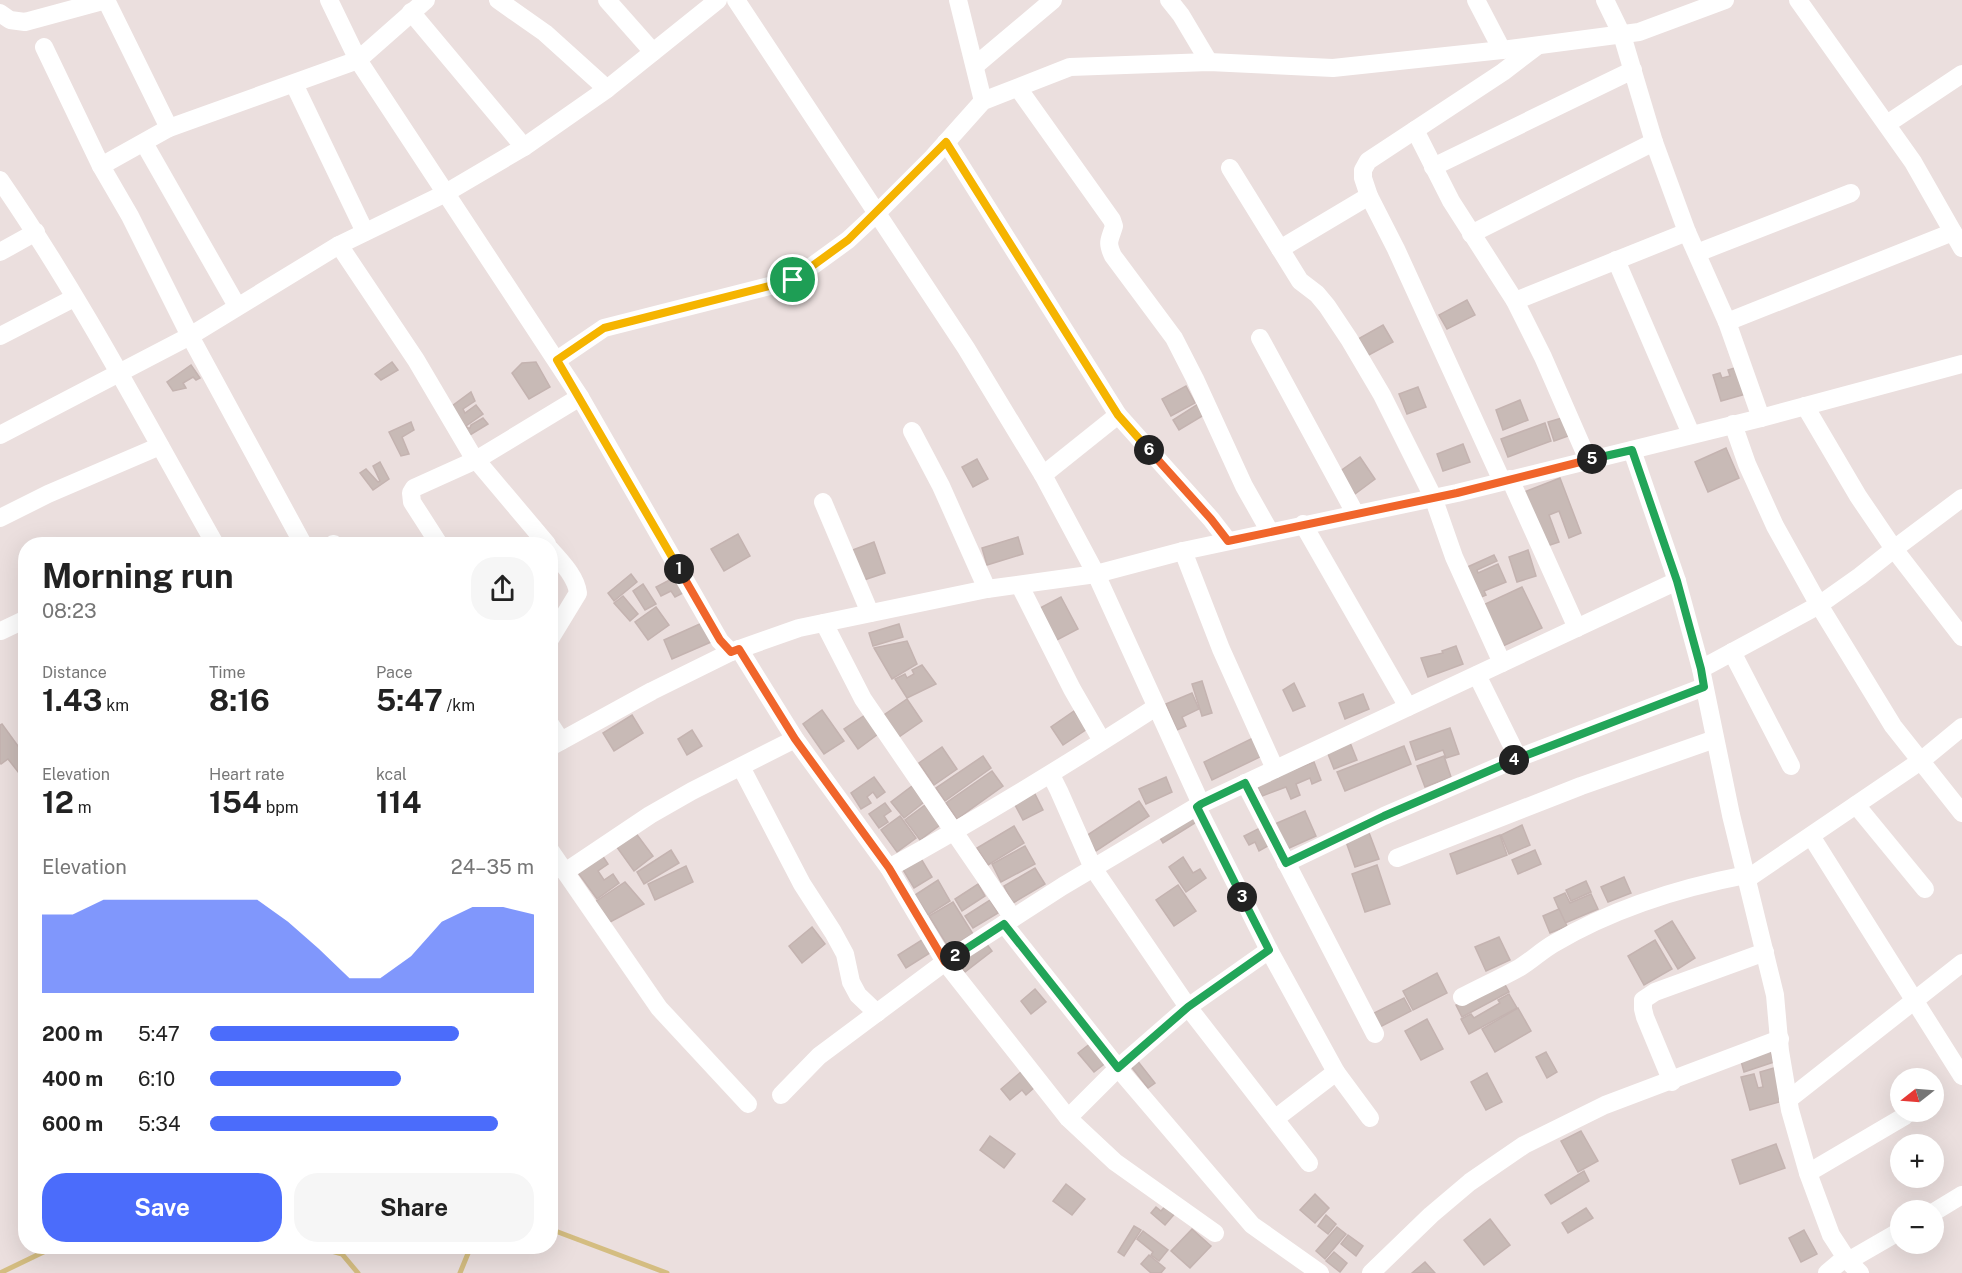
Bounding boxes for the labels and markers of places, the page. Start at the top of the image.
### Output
pin [767,254,818,305]
pin: 6 [1134,435,1164,465]
pin: 5 [1577,444,1607,474]
pin: 1 [664,554,694,584]
pin: 4 [1499,745,1529,775]
pin: 3 [1227,882,1257,912]
pin: 2 [940,941,970,971]

